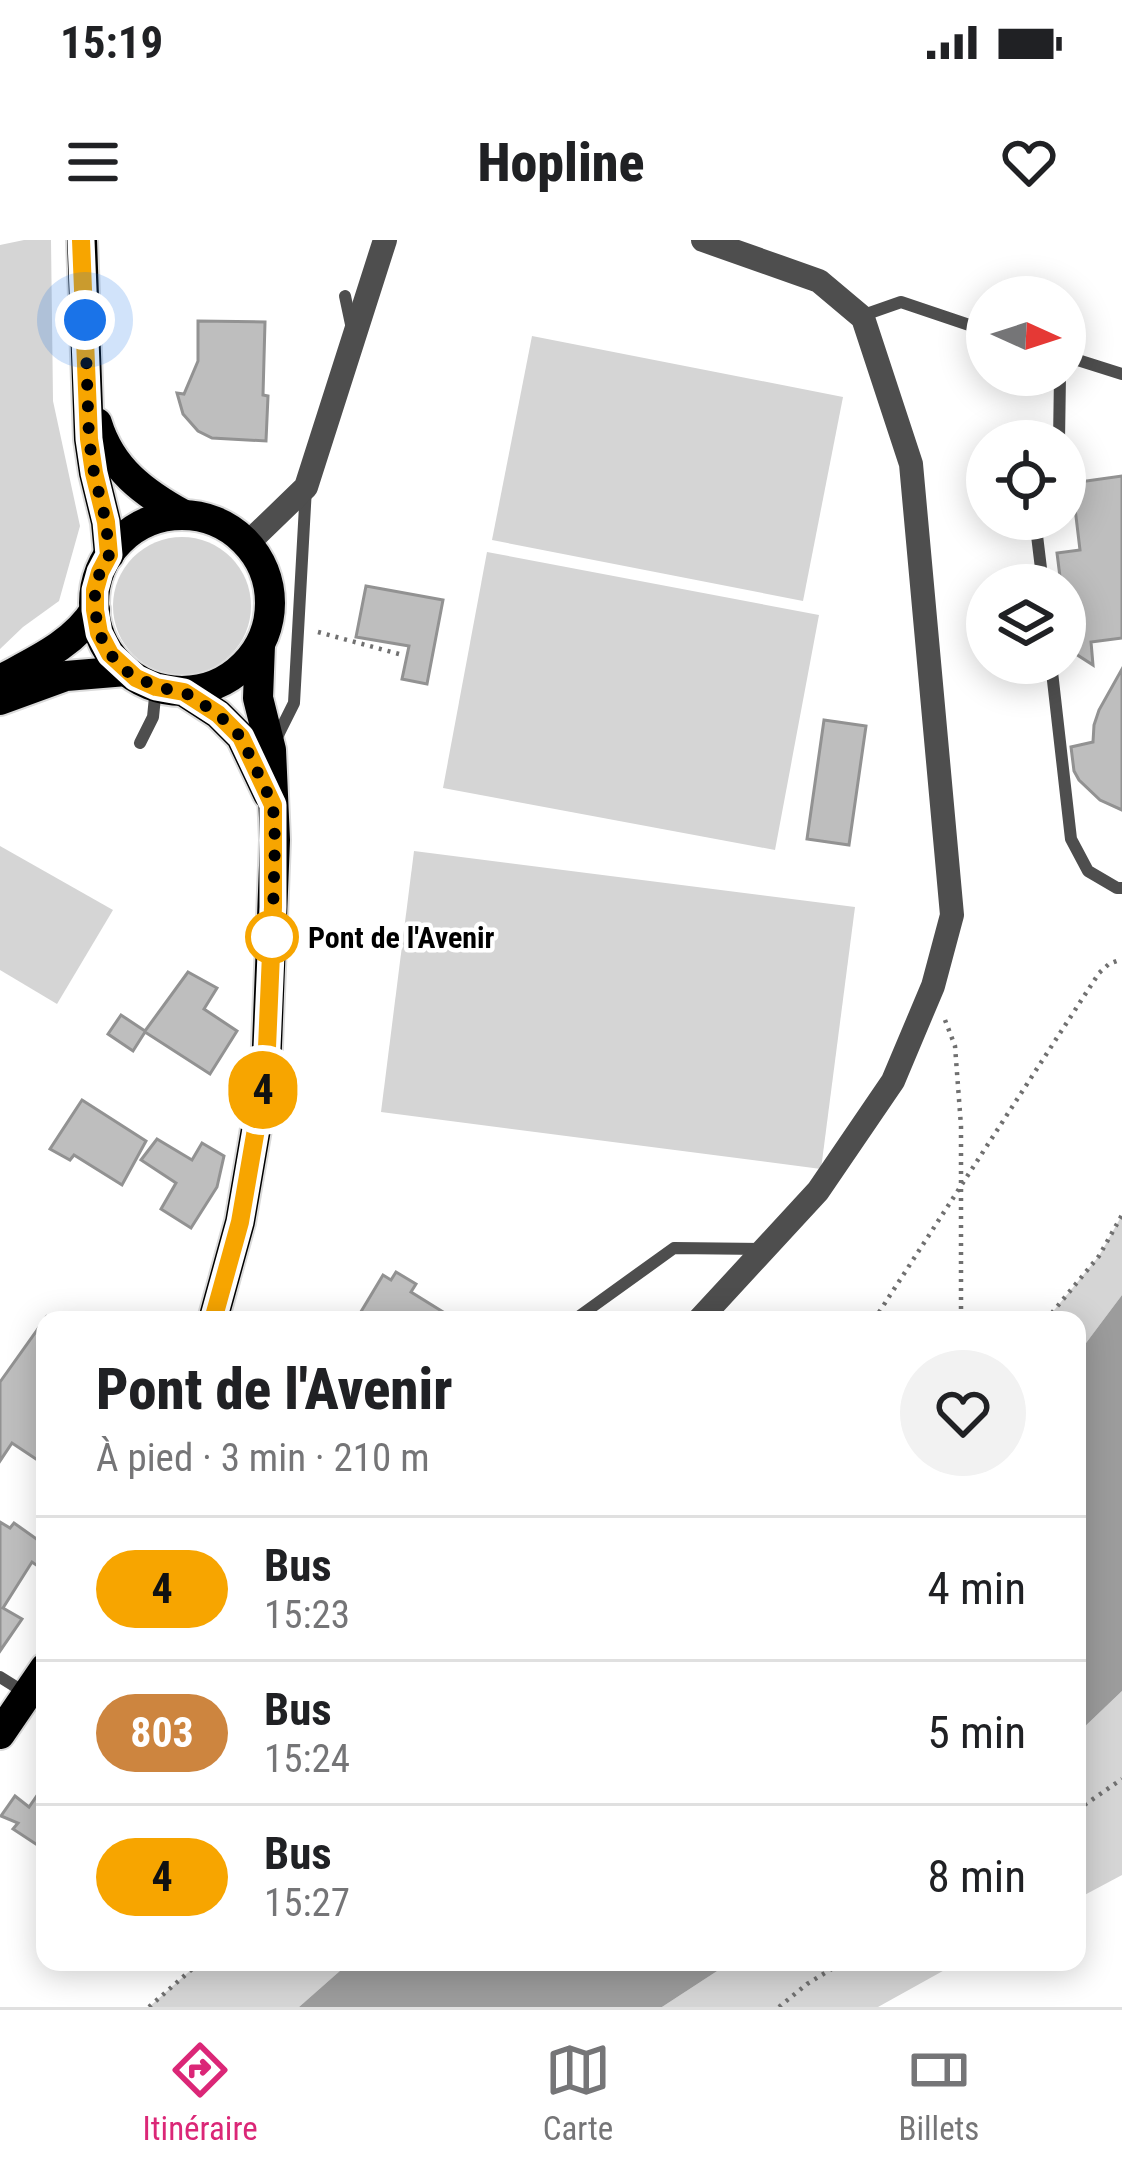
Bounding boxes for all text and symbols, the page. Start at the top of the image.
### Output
text: 15:19 [60,16,163,69]
icon: menu [60,129,126,195]
icon: heart [996,129,1062,195]
text: Hopline [478,131,644,194]
north arrow [966,276,1086,396]
map controls [966,276,1086,684]
your location [55,290,115,350]
button: locate [966,420,1086,540]
button: layers [966,564,1086,684]
marker: Pont de l'Avenir [247,912,297,962]
place label: Pont de l'Avenir [308,920,495,955]
line badge: 4 [224,1051,302,1129]
text: 4 [252,1065,274,1114]
button: heart [900,1350,1026,1476]
text: Pont de l'Avenir [96,1356,452,1423]
text: À pied · 3 min · 210 m [96,1435,430,1481]
text: Bus [264,1539,332,1592]
text: 4 min [927,1562,1026,1615]
text: 4 [151,1564,173,1613]
text: 15:23 [264,1592,350,1638]
text: Bus [264,1683,332,1736]
text: 5 min [927,1706,1026,1759]
text: 803 [130,1708,194,1757]
text: 15:24 [264,1736,350,1782]
text: Bus [264,1827,332,1880]
text: 8 min [927,1850,1026,1903]
text: 4 [151,1852,173,1901]
text: 15:27 [264,1880,350,1926]
tab: Itinéraire [143,2037,258,2148]
tab: Carte [543,2037,613,2148]
tab: Billets [898,2037,979,2148]

